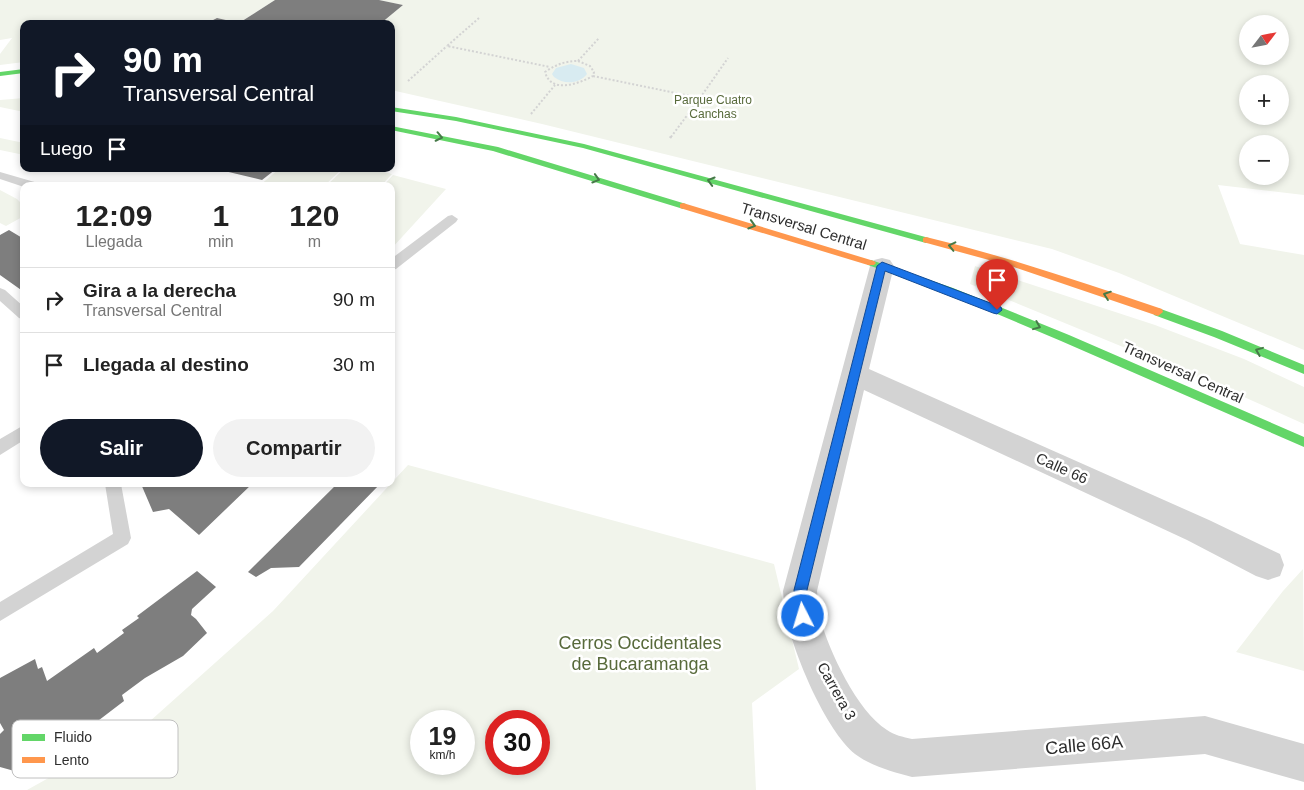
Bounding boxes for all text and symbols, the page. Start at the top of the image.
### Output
north arrow [1239,15,1289,65]
map controls [1239,15,1289,185]
icon: right [40,40,105,105]
text: 90 m [123,40,203,79]
button: + [1239,75,1289,125]
text: Transversal Central [123,81,314,106]
park label: Parque Cuatro Canchas [674,93,752,121]
one-way arrow [435,131,444,141]
icon: arrive [103,135,131,163]
button: − [1239,135,1289,185]
text: Luego [40,138,93,159]
one-way arrow [591,173,600,183]
one-way arrow [706,176,715,187]
text: 12:09 [76,199,152,232]
text: 1 [212,199,229,232]
text: 120 [289,199,339,232]
street label: Transversal Central [739,199,869,253]
one-way arrow [747,220,755,230]
text: Llegada [85,233,142,250]
text: min [208,233,234,250]
text: m [308,233,321,250]
one-way arrow [948,241,956,252]
pin [976,259,1018,310]
icon: arrive [983,266,1011,294]
text: Gira a la derecha [83,280,236,301]
icon: right [40,286,68,314]
text: 90 m [333,289,375,310]
one-way arrow [1103,290,1112,300]
text: Transversal Central [83,302,222,319]
one-way arrow [1032,320,1041,331]
street label: Transversal Central [1120,338,1246,406]
one-way arrow [1255,347,1264,357]
icon: arrive [40,351,68,379]
text: Llegada al destino [83,354,249,375]
text: 30 m [333,354,375,375]
button: Salir [40,419,203,477]
button: Compartir [213,419,375,477]
street label: Calle 66 [1033,449,1091,487]
position arrow [776,589,828,641]
park label: Cerros Occidentales de Bucaramanga [558,633,722,674]
street label: Carrera 3 [814,659,860,723]
speed limit sign: 30 [485,710,550,775]
legend [12,720,178,778]
text: 19 [429,722,456,750]
text: Fluido [54,729,92,745]
street label: Calle 66A [1044,732,1124,758]
text: km/h [429,748,456,762]
text: Lento [54,752,89,768]

